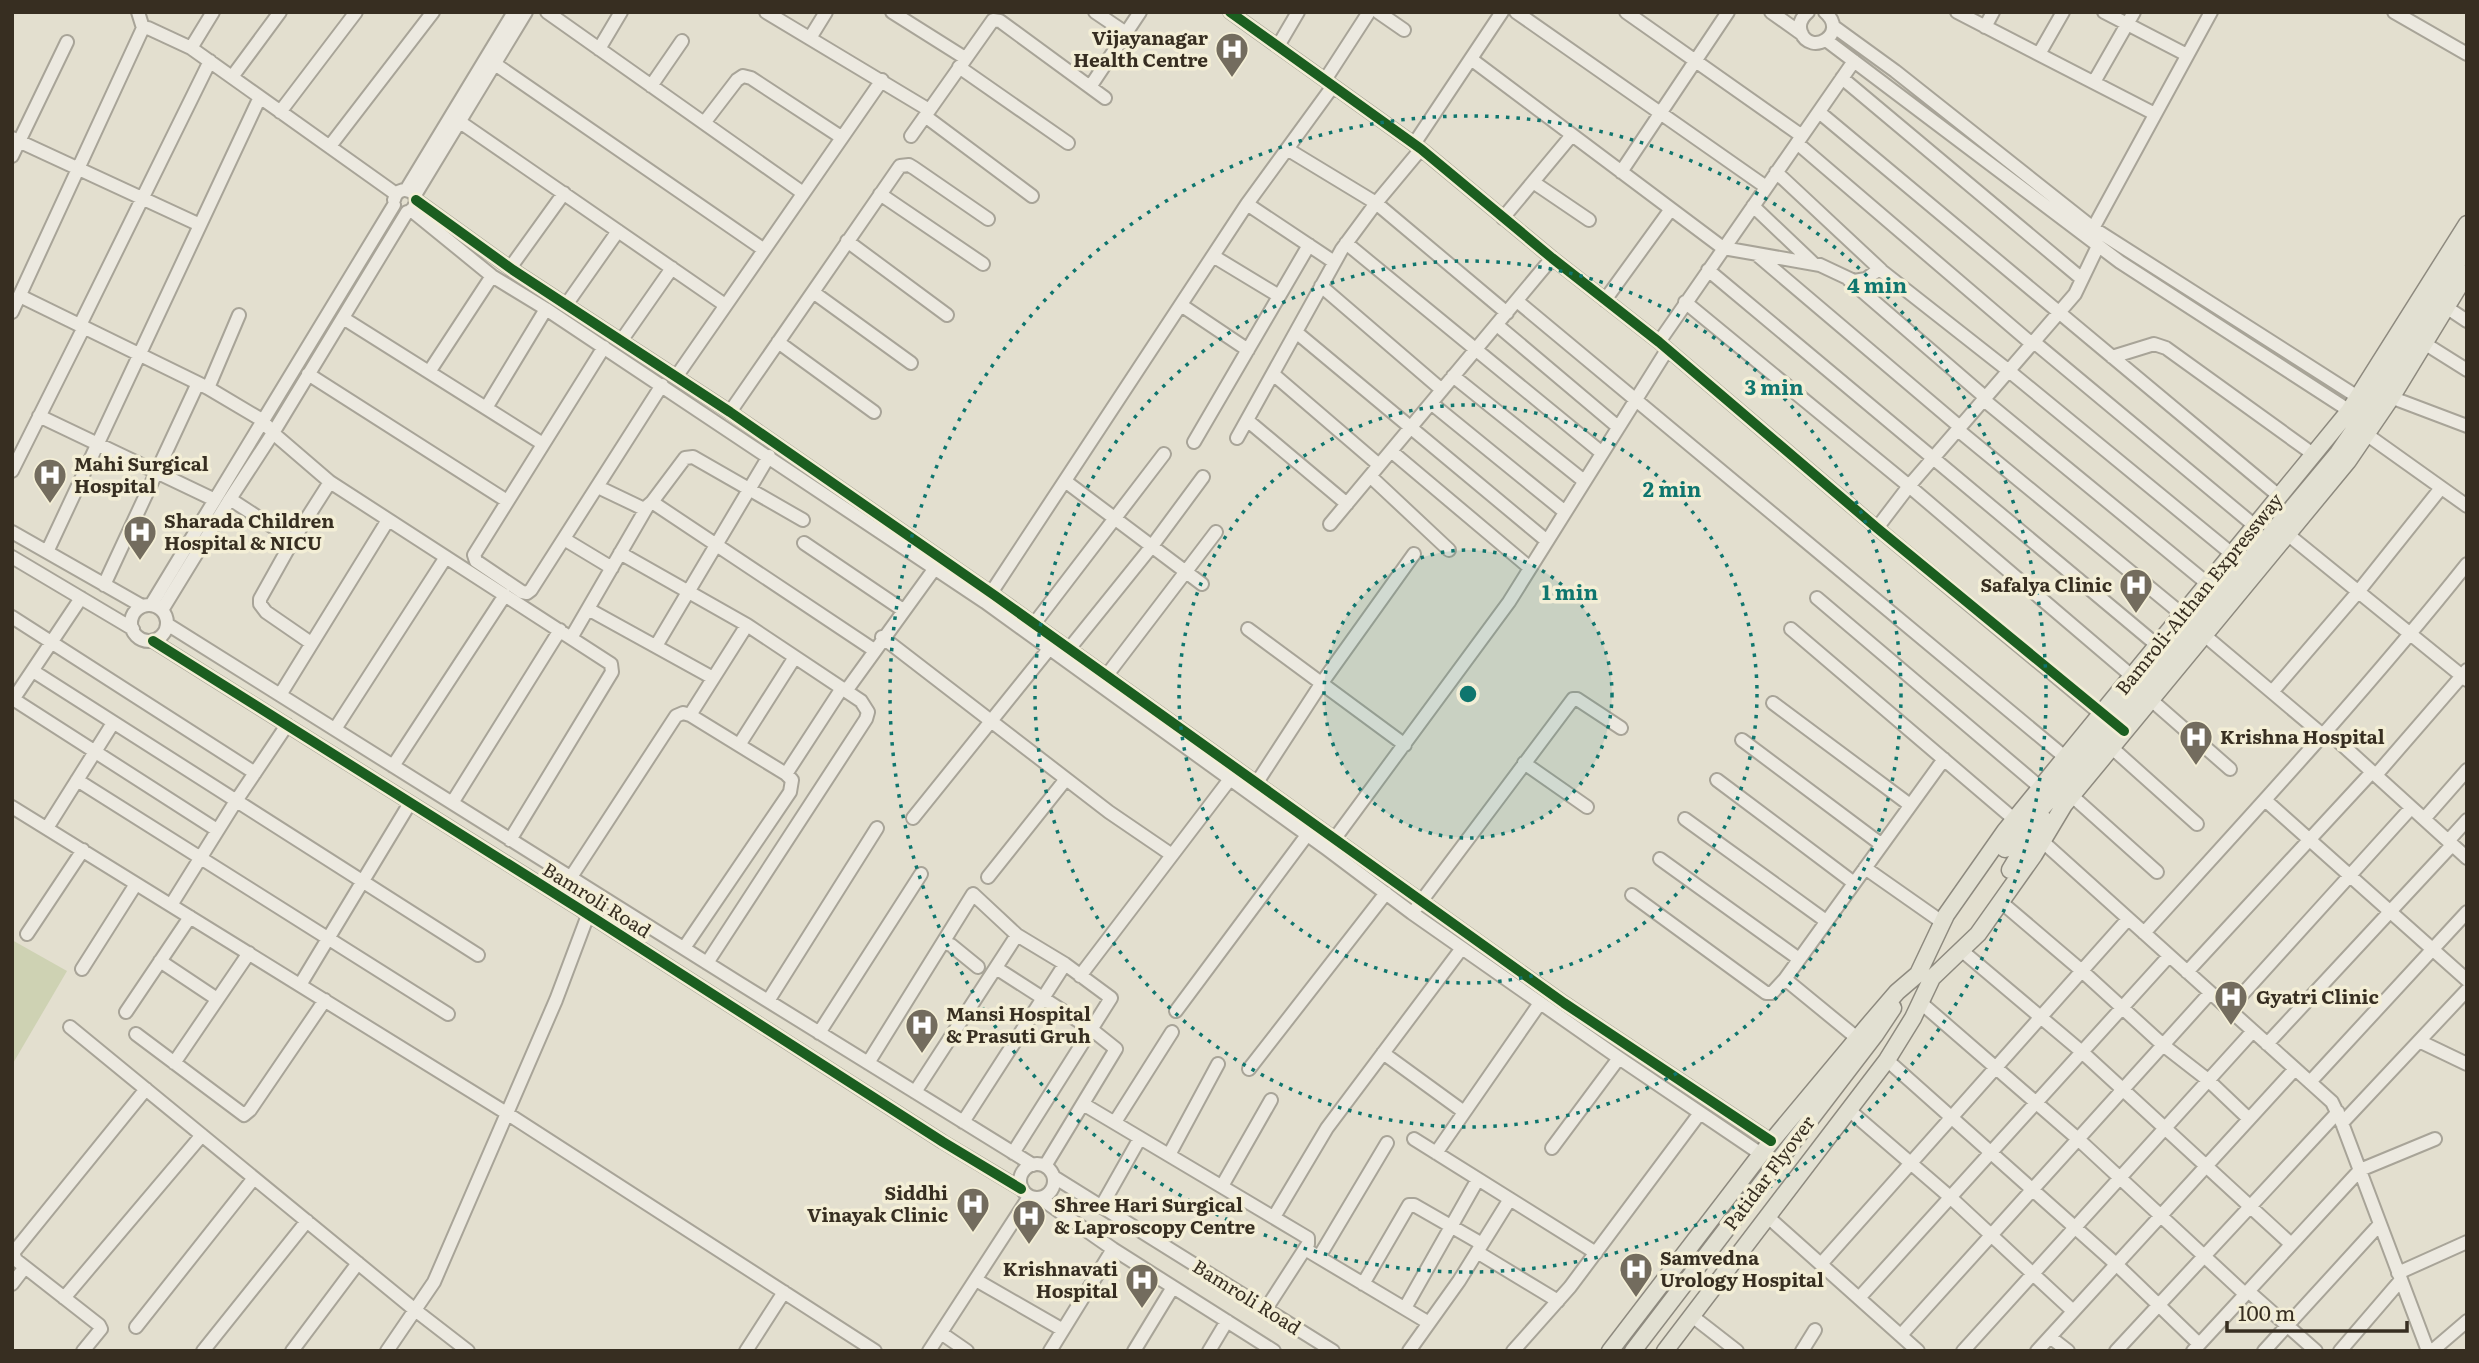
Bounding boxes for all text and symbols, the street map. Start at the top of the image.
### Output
place label: Vijayanagar Health Centre [1073,23,1209,73]
hospital icon: Vijayanagar Health Centre [1213,30,1251,79]
text: 4 min [1847,268,1907,299]
text: 3 min [1744,370,1804,401]
place label: Mahi Surgical Hospital [74,449,209,499]
hospital icon: Mahi Surgical Hospital [31,456,69,505]
text: 2 min [1643,472,1702,503]
street label: Bamroli-Althan Expressway [2108,486,2289,700]
place label: Sharada Children Hospital & NICU [164,506,334,556]
hospital icon: Sharada Children Hospital & NICU [121,513,159,562]
hospital icon: Safalya Clinic [2117,566,2155,615]
place label: Safalya Clinic [1980,570,2112,598]
text: 1 min [1542,575,1598,606]
centre of rings [1456,682,1480,706]
hospital icon: Krishna Hospital [2177,718,2215,767]
place label: Krishna Hospital [2220,722,2385,750]
street label: Bamroli Road [538,855,657,944]
hospital icon: Gyatri Clinic [2212,978,2250,1027]
place label: Gyatri Clinic [2256,982,2379,1010]
place label: Mansi Hospital & Prasuti Gruh [946,999,1091,1049]
hospital icon: Mansi Hospital & Prasuti Gruh [903,1006,941,1055]
street label: Patidar Flyover [1716,1109,1821,1236]
place label: Siddhi Vinayak Clinic [807,1178,948,1228]
hospital icon: Siddhi Vinayak Clinic [954,1185,992,1234]
place label: Shree Hari Surgical & Laproscopy Centre [1054,1190,1256,1240]
hospital icon: Shree Hari Surgical & Laproscopy Centre [1010,1197,1048,1246]
place label: Samvedna Urology Hospital [1660,1243,1824,1293]
hospital icon: Samvedna Urology Hospital [1617,1250,1655,1299]
street label: Bamroli Road [1188,1252,1307,1341]
place label: Krishnavati Hospital [1003,1254,1118,1304]
hospital icon: Krishnavati Hospital [1123,1261,1161,1310]
scale bar [2227,1290,2407,1334]
text: 100 m [2238,1296,2295,1327]

